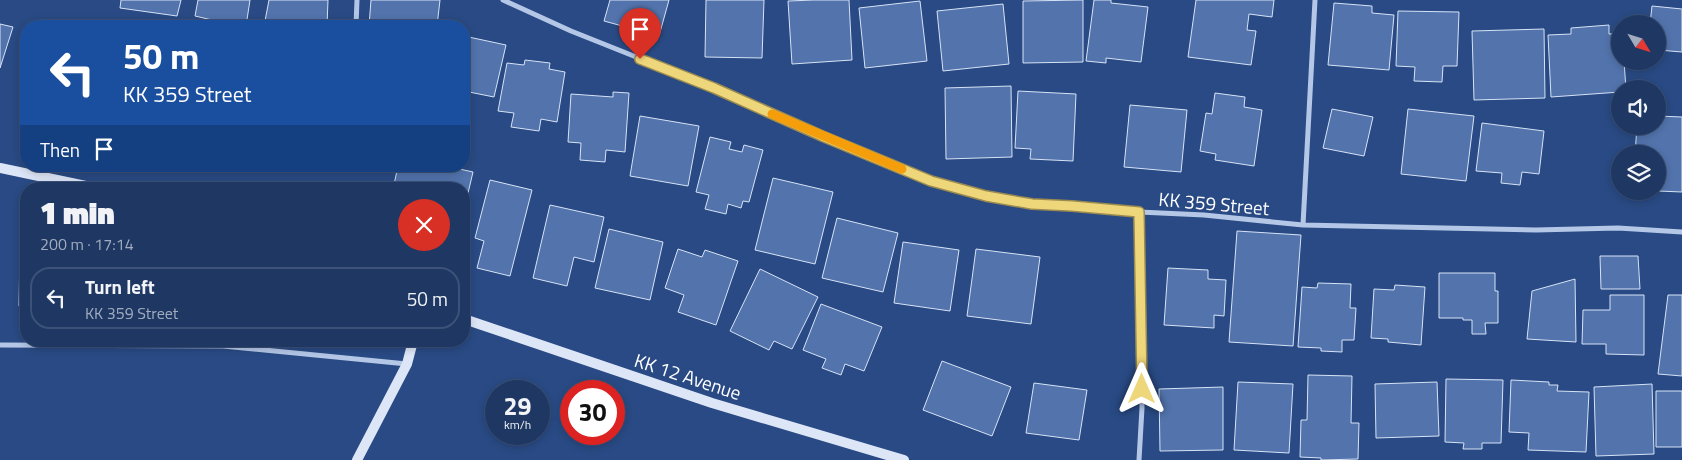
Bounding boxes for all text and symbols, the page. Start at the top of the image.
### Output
pin [619,8,661,59]
icon: arrive [626,15,654,43]
north arrow [1611,15,1666,70]
map controls [1611,15,1666,200]
text: 50 m [123,29,199,83]
icon: left [40,40,105,105]
text: KK 359 Street [123,77,251,111]
button: sound [1611,80,1666,135]
text: Then [40,135,80,164]
icon: arrive [90,135,118,163]
button: layers [1611,145,1666,200]
street label: KK 359 Street [1158,184,1271,222]
text: 1 min [40,190,115,236]
button: close [398,199,450,251]
text: 200 m · 17:14 [40,232,134,256]
text: Turn left [85,272,155,301]
icon: left [42,284,70,312]
text: 50 m [407,284,448,313]
text: KK 359 Street [85,301,178,325]
street label: KK 12 Avenue [631,345,745,407]
position arrow [1115,362,1167,414]
speed limit sign: 30 [560,380,625,445]
text: 29 [503,387,532,425]
text: km/h [504,415,531,434]

